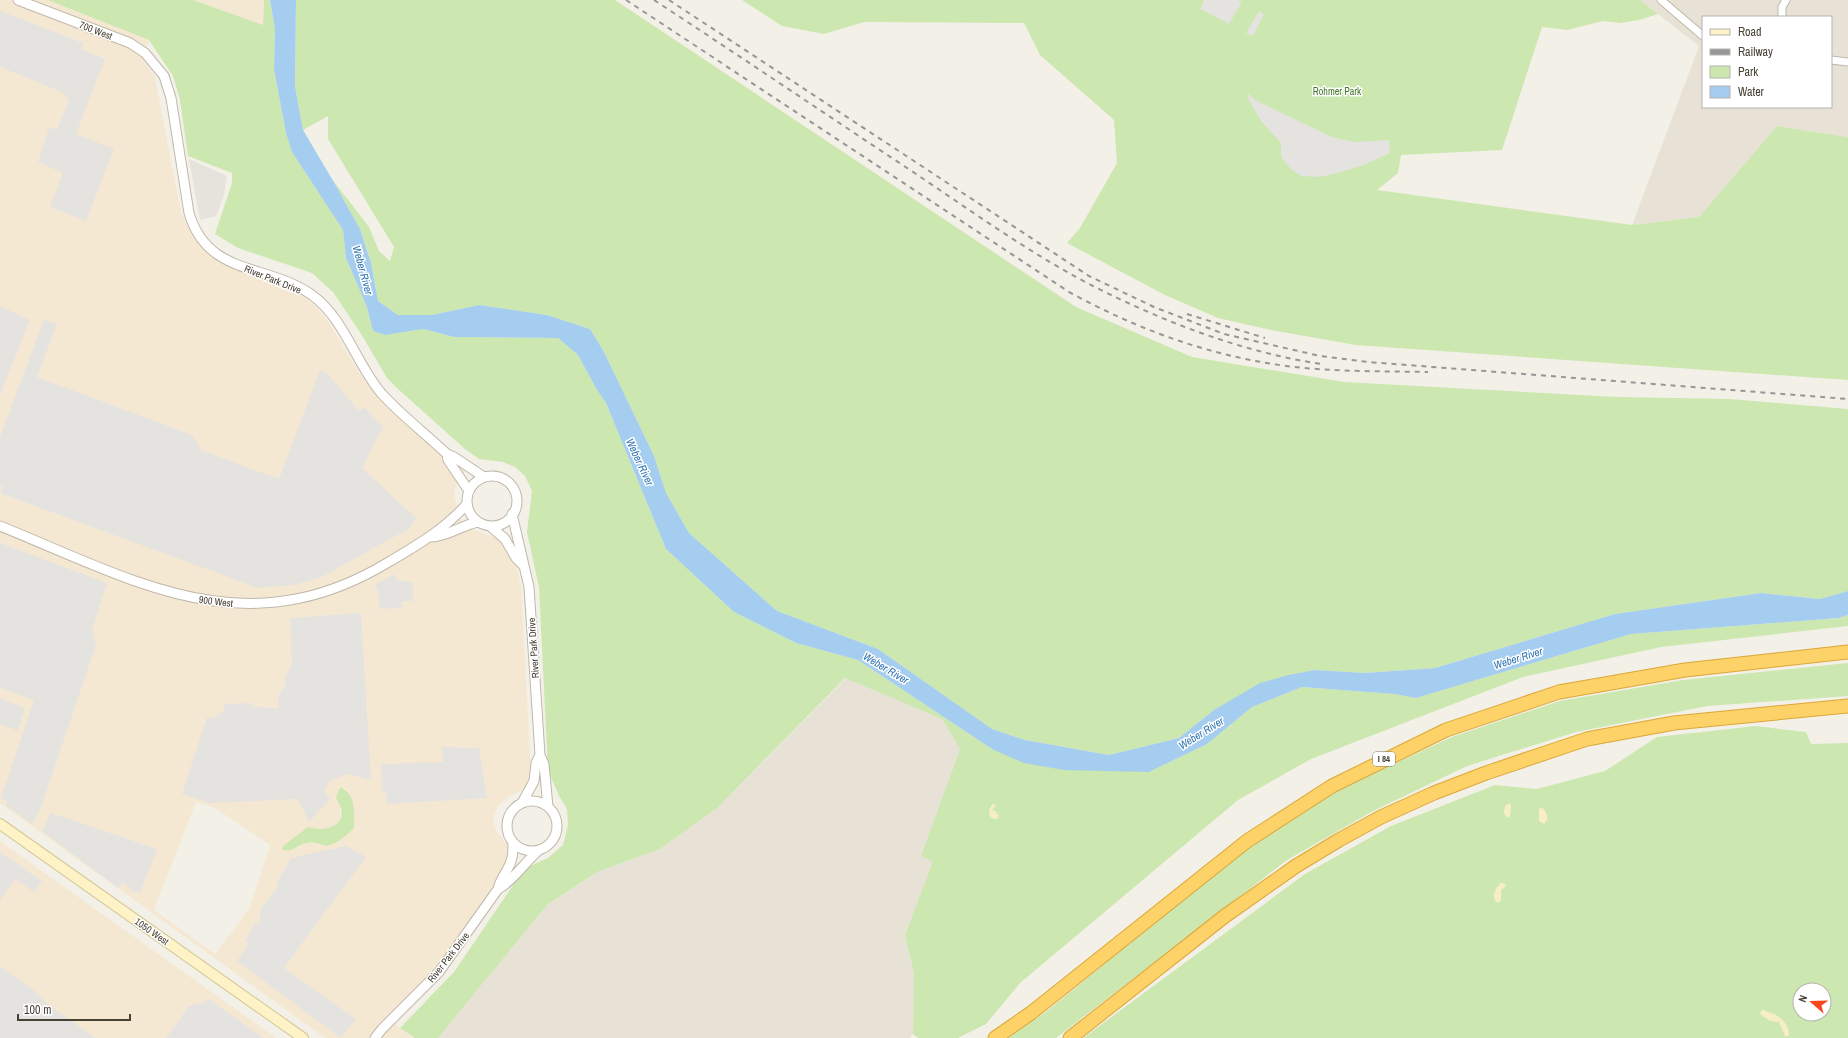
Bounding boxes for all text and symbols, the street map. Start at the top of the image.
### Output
legend [1702,16,1832,108]
street label: 700 West [77,18,115,43]
text: Road [1738,24,1762,40]
text: Railway [1738,44,1773,60]
text: Park [1738,64,1758,80]
text: Water [1738,84,1765,100]
park label: Rohmer Park [1313,85,1362,98]
water label: Weber River [350,244,377,297]
street label: River Park Drive [242,262,304,297]
water label: Weber River [623,436,657,489]
street label: 900 West [198,593,235,610]
street label: River Park Drive [525,617,542,679]
water label: Weber River [1492,644,1545,672]
water label: Weber River [861,649,912,687]
water label: Weber River [1176,713,1227,752]
road number: I 84 [1373,752,1395,766]
street label: 1050 West [132,915,172,948]
street label: River Park Drive [425,929,472,985]
north arrow [1792,982,1832,1022]
text: N [1795,993,1810,1004]
scale bar [18,996,130,1022]
text: 100 m [24,1002,51,1018]

